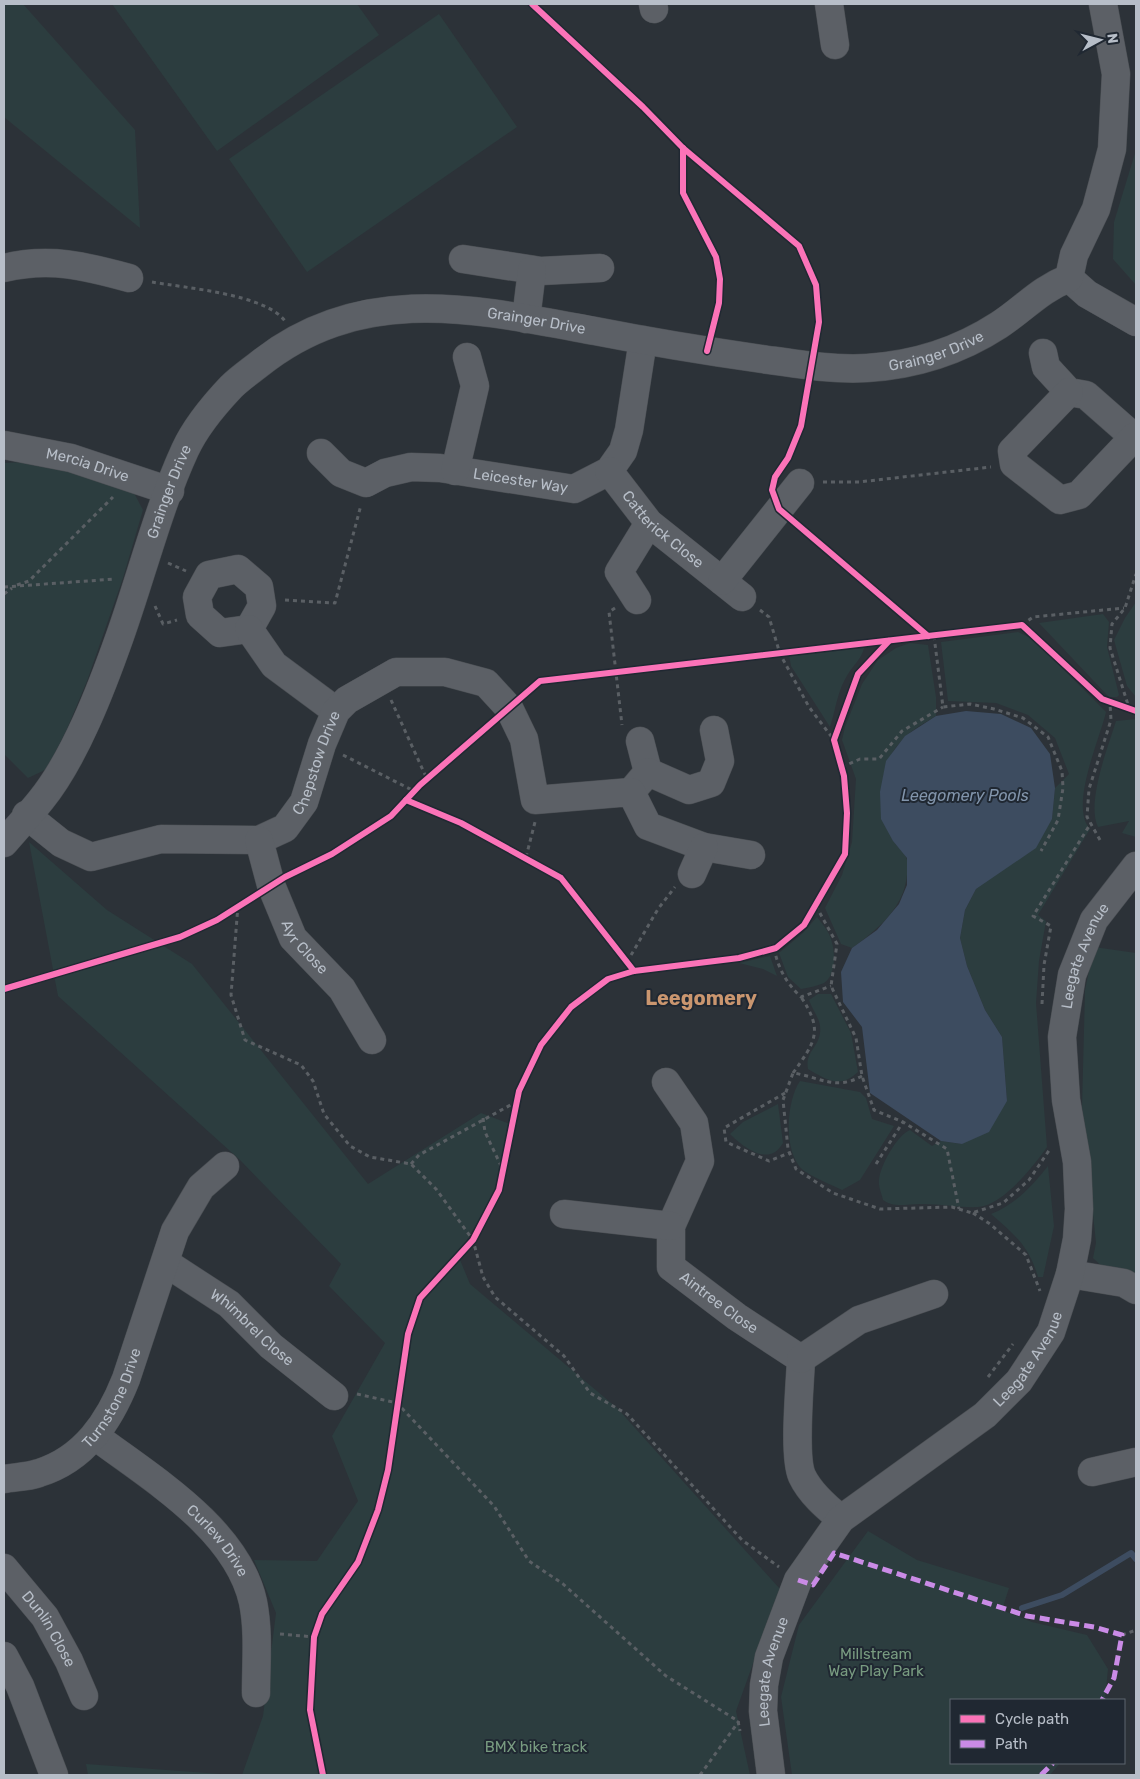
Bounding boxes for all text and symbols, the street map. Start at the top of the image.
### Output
north arrow [1075,15,1125,65]
text: N [1103,32,1121,45]
street label: Grainger Drive [486,304,587,338]
street label: Grainger Drive [887,327,987,375]
street label: Grainger Drive [143,442,195,541]
street label: Mercia Drive [45,444,131,486]
street label: Leicester Way [472,464,569,497]
street label: Catterick Close [618,487,707,572]
street label: Chepstow Drive [288,708,344,819]
water label: Leegomery Pools [901,786,1029,805]
street label: Leegate Avenue [1058,899,1113,1010]
street label: Ayr Close [278,917,332,978]
district label: Leegomery [645,986,757,1010]
street label: Aintree Close [676,1268,761,1337]
street label: Whimbrel Close [207,1285,298,1370]
street label: Leegate Avenue [989,1309,1066,1411]
street label: Turnstone Drive [79,1346,145,1452]
street label: Curlew Drive [183,1501,252,1580]
street label: Dunlin Close [18,1587,79,1670]
street label: Leegate Avenue [754,1614,792,1728]
park label: Millstream Way Play Park [828,1645,924,1680]
legend [950,1699,1125,1764]
text: Cycle path [995,1710,1069,1728]
text: Path [995,1735,1028,1753]
park label: BMX bike track [485,1738,588,1756]

